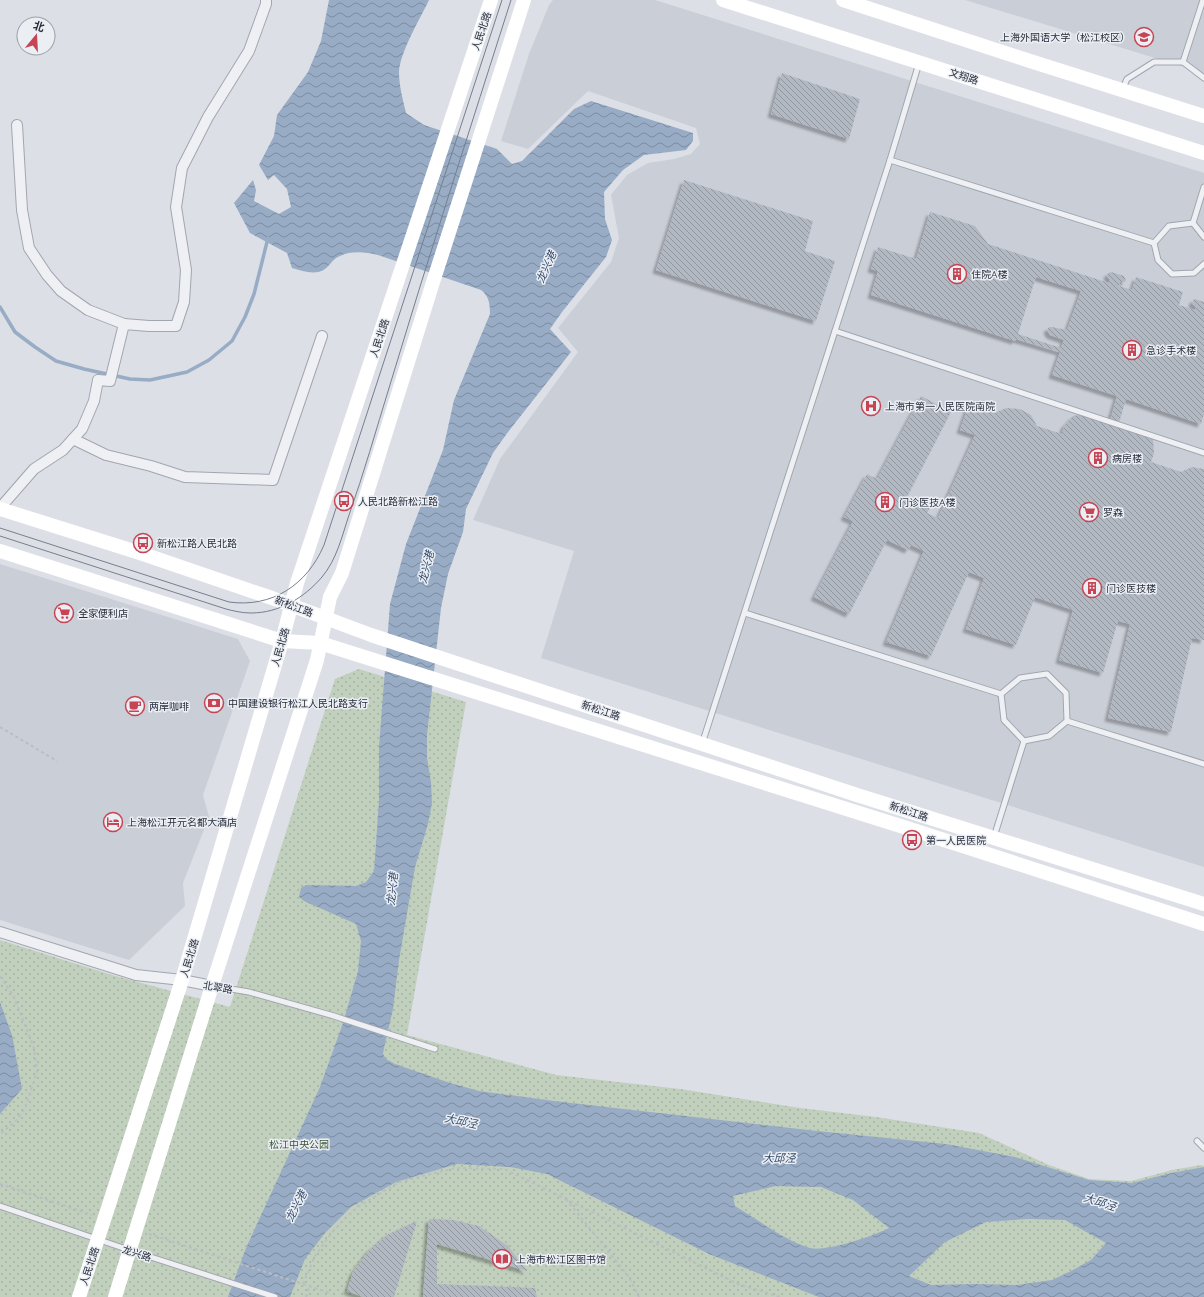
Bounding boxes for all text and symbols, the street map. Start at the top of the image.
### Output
street label: 人民北路 [469,10,494,52]
north arrow [16,16,56,56]
text: 北 [32,18,46,35]
school or university icon: 上海外国语大学（松江校区） [1133,26,1155,48]
place label: 上海外国语大学（松江校区） [1000,31,1130,44]
street label: 文翔路 [948,66,980,87]
water label: 龙兴港 [533,247,560,285]
building icon: 住院A楼 [946,263,968,285]
place label: 住院A楼 [971,268,1007,281]
street label: 人民北路 [367,317,392,359]
building icon: 急诊手术楼 [1121,339,1143,361]
place label: 急诊手术楼 [1146,344,1196,357]
hospital icon: 上海市第一人民医院南院 [860,395,882,417]
place label: 上海市第一人民医院南院 [885,400,995,413]
building icon: 病房楼 [1087,447,1109,469]
place label: 病房楼 [1112,452,1142,465]
bus stop icon: 人民北路新松江路 [333,490,355,512]
building icon: 门诊医技A楼 [874,491,896,513]
place label: 人民北路新松江路 [358,495,438,508]
place label: 门诊医技A楼 [899,496,955,509]
supermarket icon: 罗森 [1078,501,1100,523]
place label: 罗森 [1103,506,1123,519]
bus stop icon: 新松江路人民北路 [132,532,154,554]
place label: 新松江路人民北路 [157,537,237,550]
water label: 龙兴港 [415,547,437,585]
building icon: 门诊医技楼 [1081,577,1103,599]
place label: 门诊医技楼 [1106,582,1156,595]
street label: 新松江路 [273,593,315,620]
supermarket icon: 全家便利店 [53,602,75,624]
place label: 全家便利店 [78,607,128,620]
street label: 人民北路 [269,626,292,668]
bank icon: 中国建设银行松江人民北路支行 [203,692,225,714]
cafe icon: 两岸咖啡 [124,695,146,717]
place label: 中国建设银行松江人民北路支行 [228,697,368,710]
street label: 新松江路 [580,698,622,723]
place label: 两岸咖啡 [149,700,189,713]
street label: 新松江路 [888,799,930,824]
hotel icon: 上海松江开元名都大酒店 [102,811,124,833]
place label: 上海松江开元名都大酒店 [127,816,237,829]
bus stop icon: 第一人民医院 [901,829,923,851]
place label: 第一人民医院 [926,834,986,847]
water label: 龙兴港 [383,870,401,906]
street label: 人民北路 [177,937,202,979]
street label: 北翠路 [202,979,234,996]
water label: 大邱泾 [443,1111,480,1131]
park label: 松江中央公园 [269,1138,329,1151]
water label: 大邱泾 [763,1151,796,1165]
water label: 龙兴港 [282,1186,311,1224]
water label: 大邱泾 [1082,1190,1119,1214]
street label: 龙兴路 [121,1243,153,1264]
street label: 人民北路 [77,1245,102,1287]
library icon: 上海市松江区图书馆 [491,1248,513,1270]
place label: 上海市松江区图书馆 [516,1253,606,1266]

